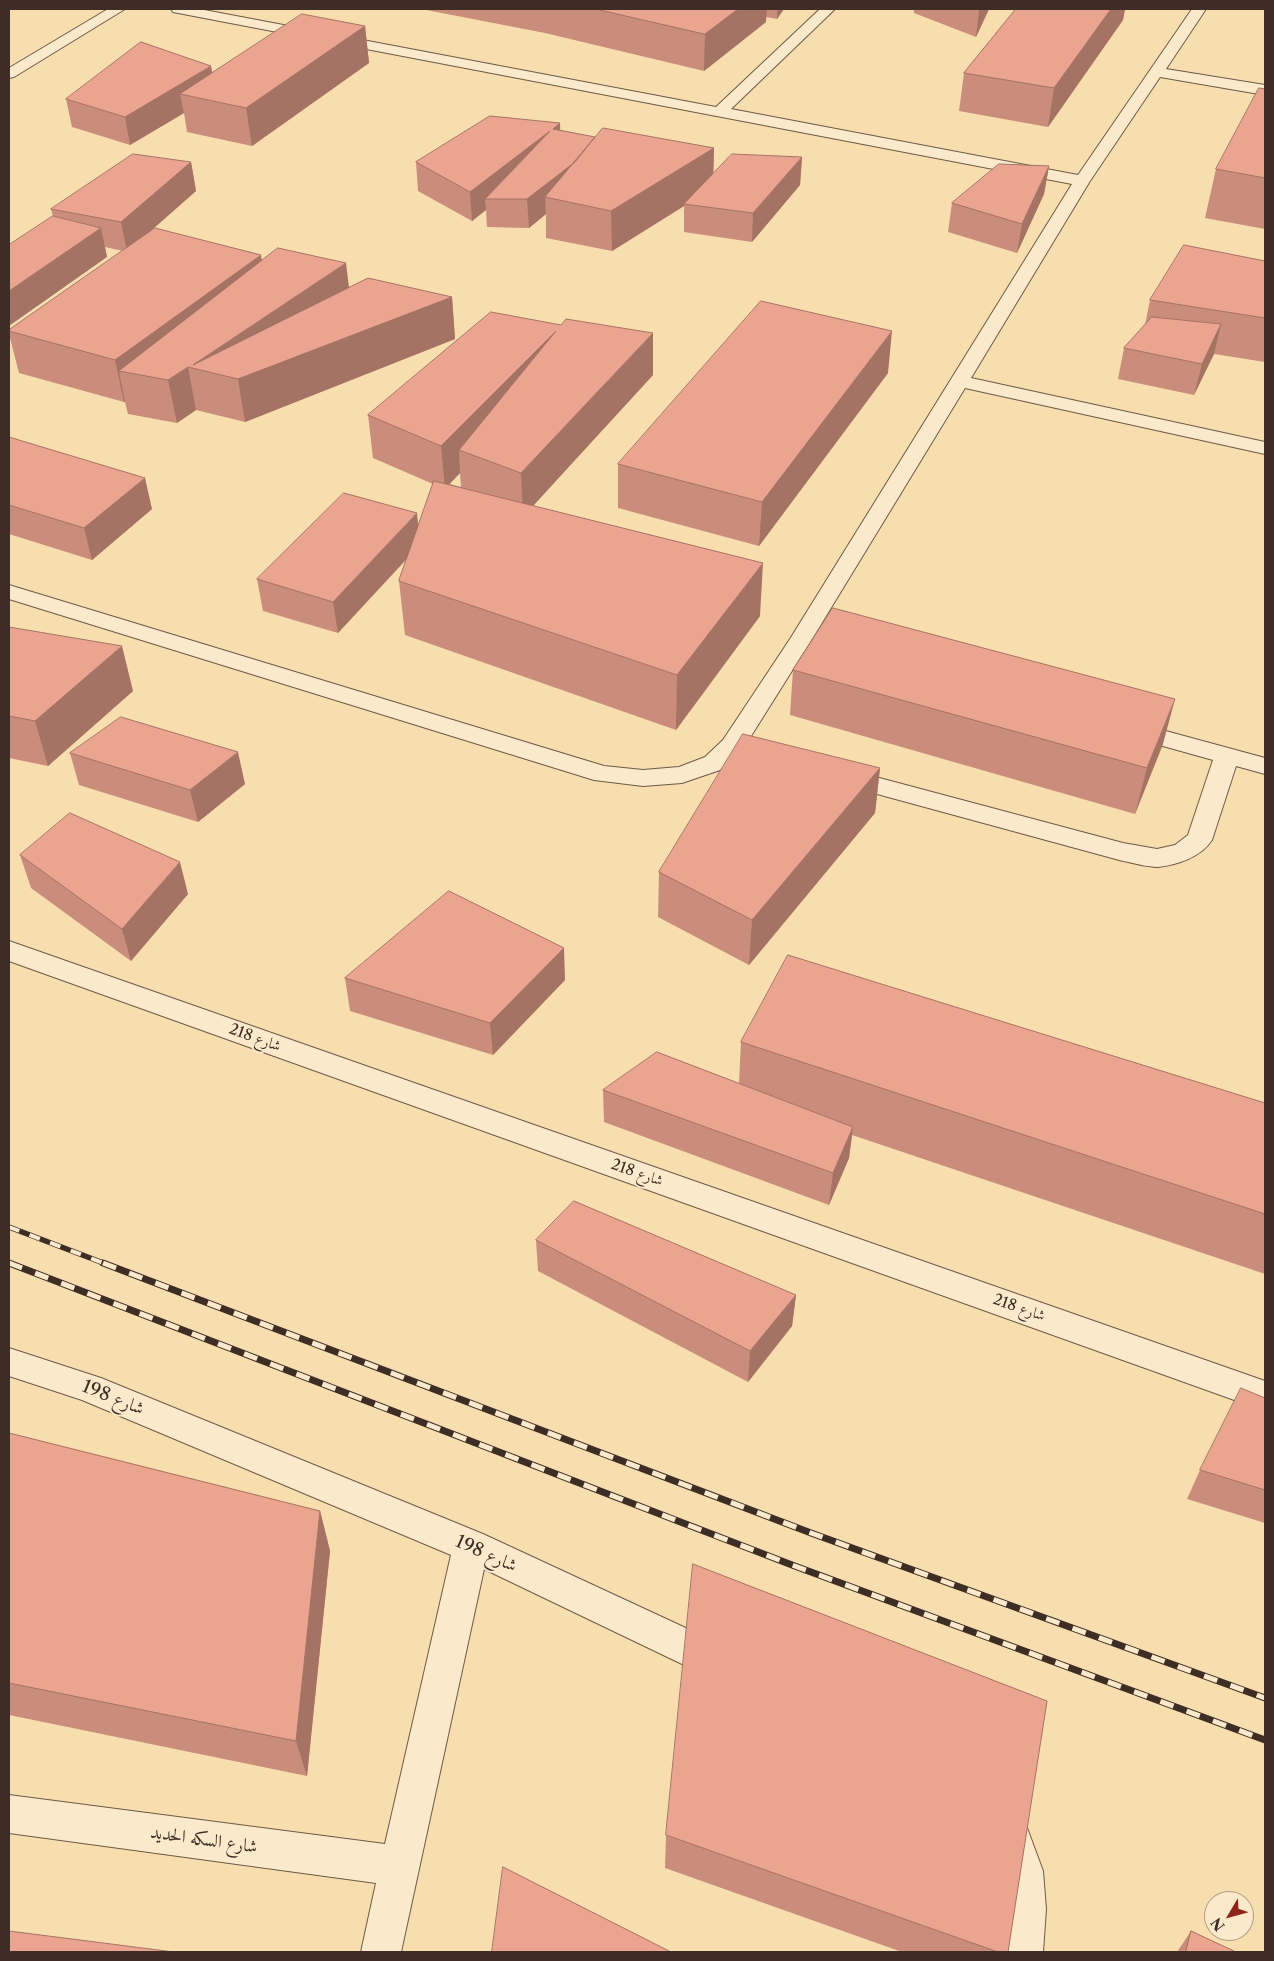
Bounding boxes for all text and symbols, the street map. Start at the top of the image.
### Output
street label: شارع 218 [227,1020,283,1056]
street label: شارع 218 [609,1156,665,1190]
street label: شارع 218 [991,1291,1047,1325]
street label: شارع 198 [79,1376,147,1420]
street label: شارع 198 [452,1531,520,1577]
street label: شارع السكه الحديد [149,1822,259,1858]
north arrow [1204,1891,1254,1941]
text: N [1207,1914,1229,1935]

